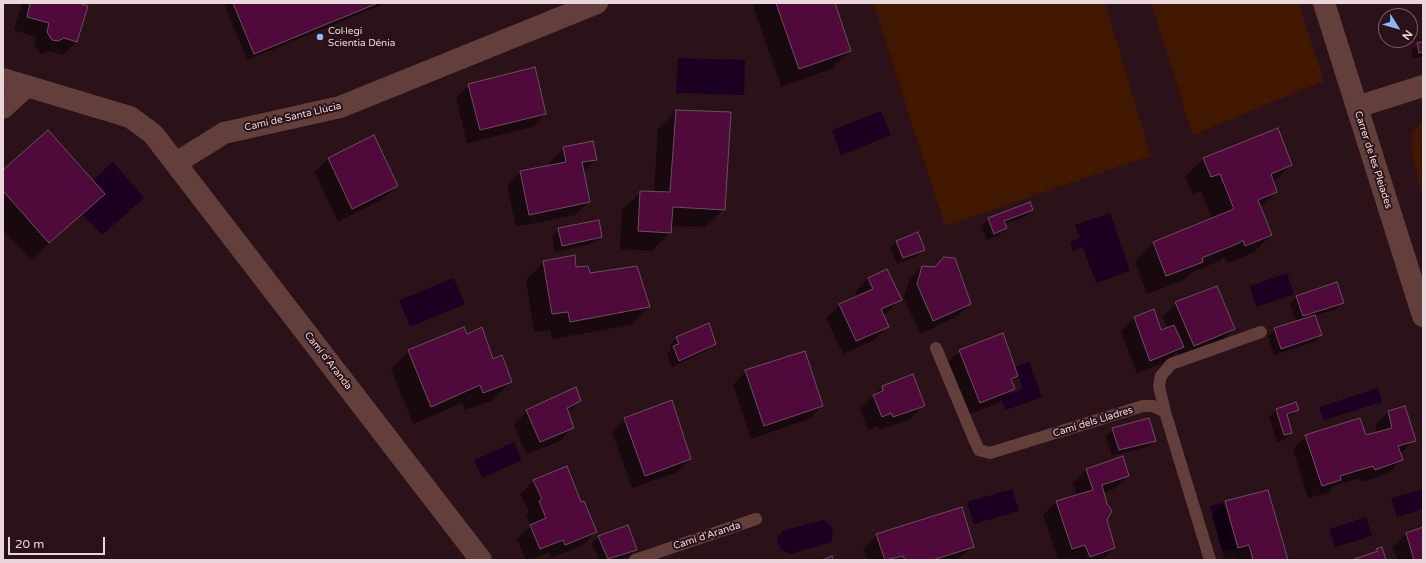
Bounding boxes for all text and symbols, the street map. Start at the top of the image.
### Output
north arrow [1378,8,1418,48]
place label: Col·legi Scientia Dénia [328,25,395,48]
text: N [1399,27,1415,42]
marker: Col·legi Scientia Dénia [315,32,325,42]
street label: Camí de Santa Llúcia [243,100,343,134]
street label: Carrer de les Pleiades [1352,110,1394,210]
street label: Camí d'Aranda [302,330,354,392]
street label: Camí dels Lladres [1052,404,1134,440]
street label: Camí d'Aranda [672,519,742,553]
scale bar [10,529,107,555]
text: 20 m [15,537,44,551]

